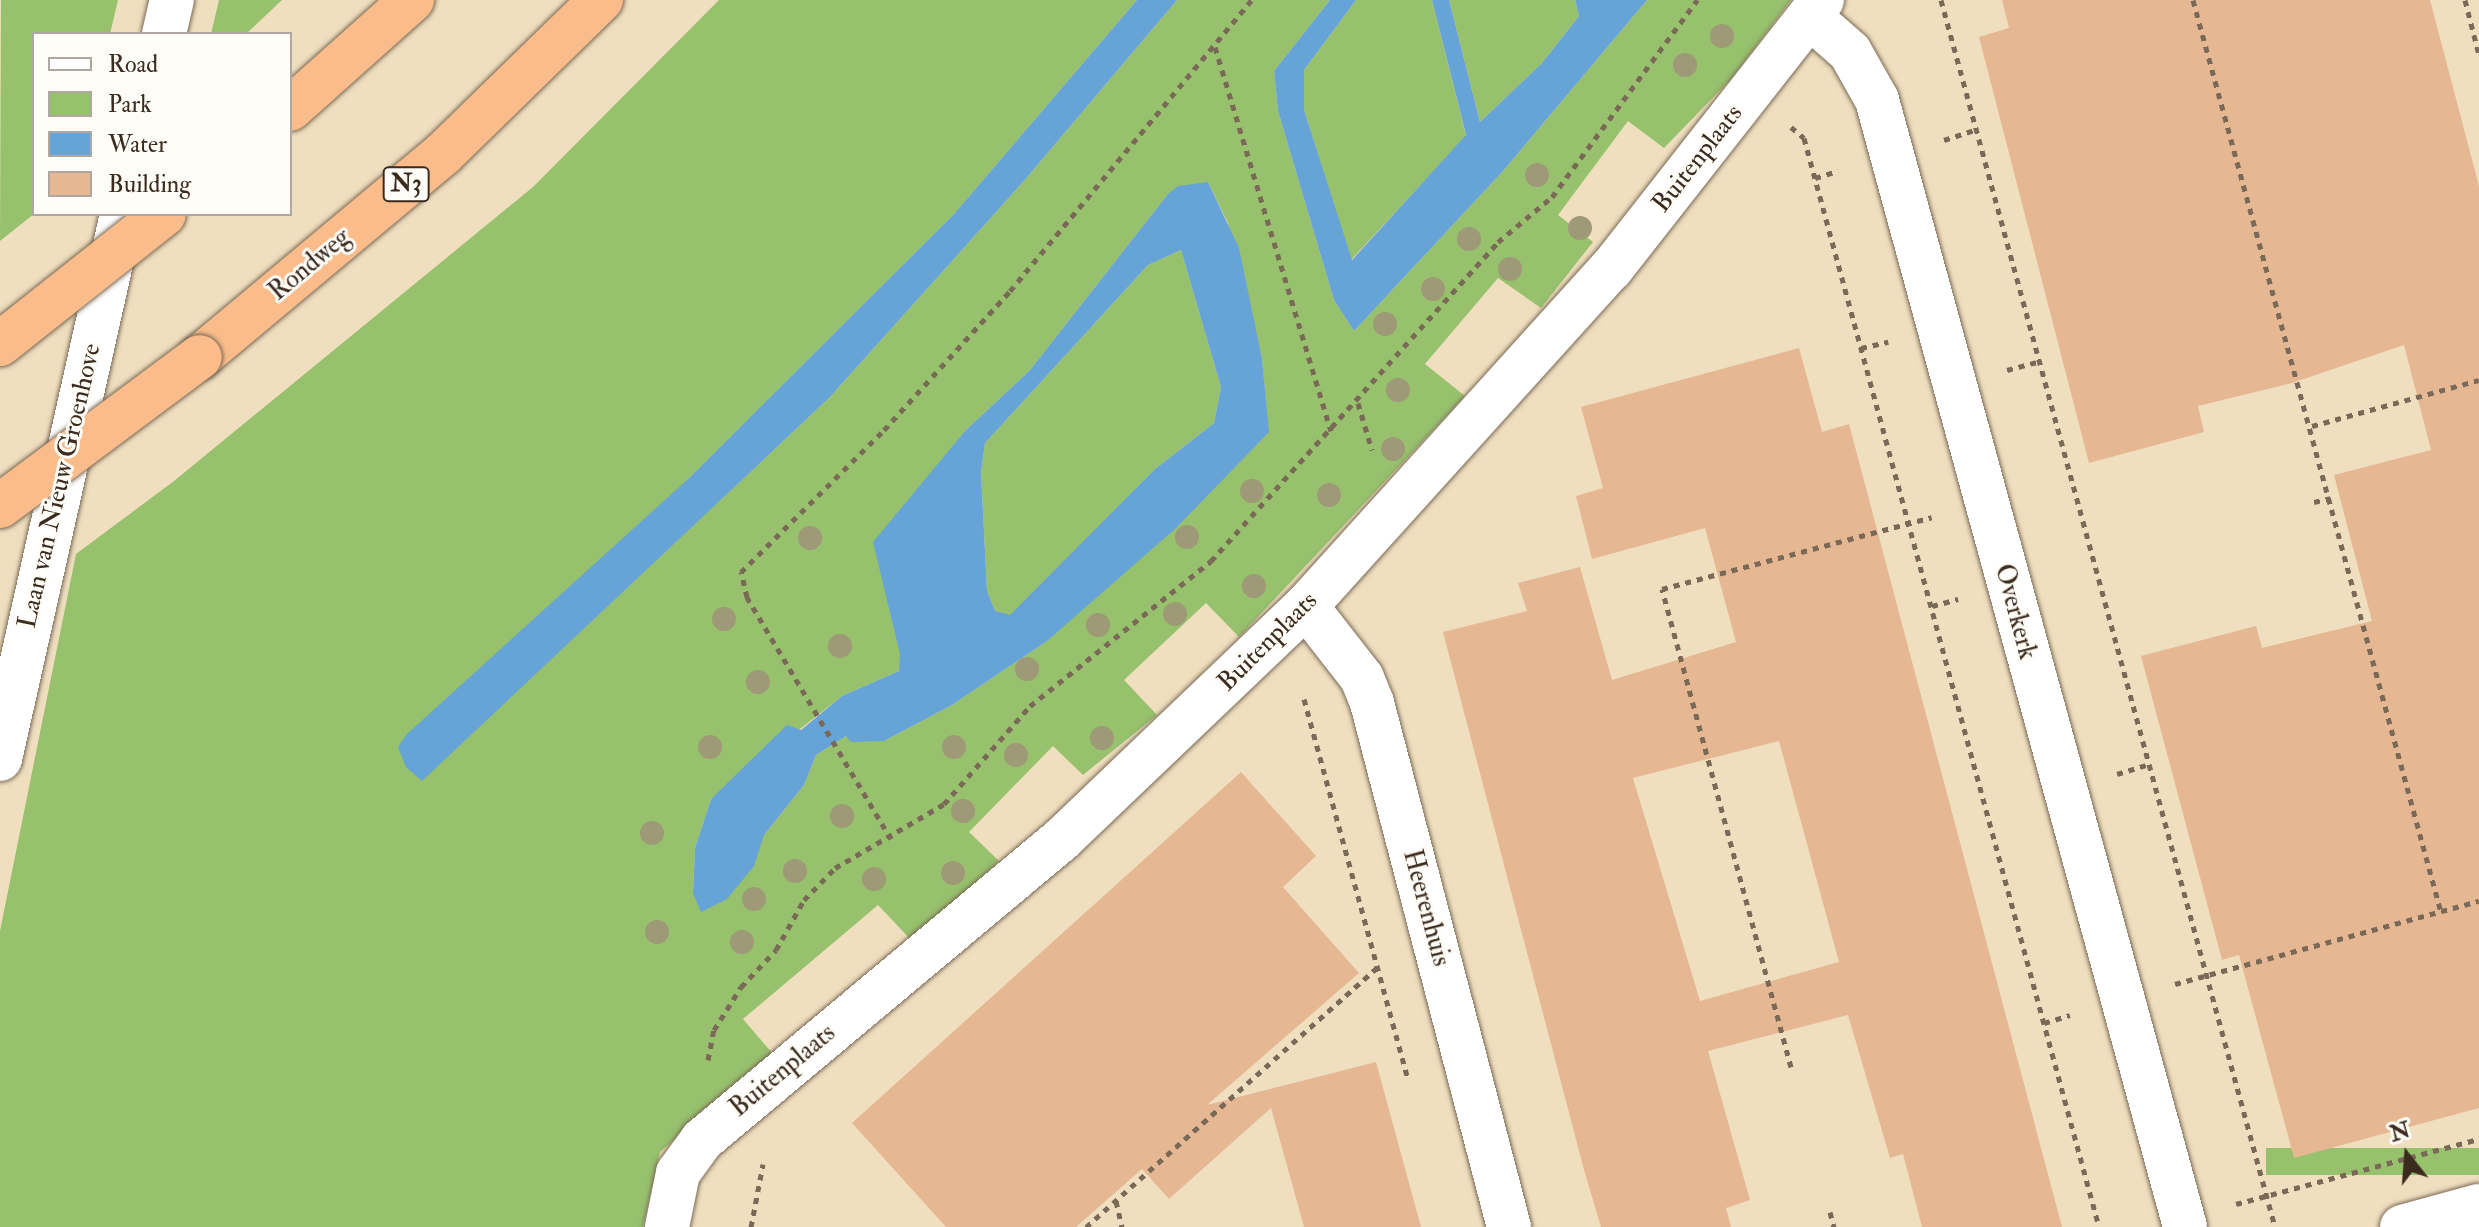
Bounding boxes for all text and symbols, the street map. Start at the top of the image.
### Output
legend [32,32,292,216]
text: Road [108,49,158,80]
text: Park [108,89,152,120]
street label: Buitenplaats [1646,99,1750,219]
text: Water [108,129,167,160]
road number: N3 [382,164,430,204]
text: Building [108,169,191,200]
street label: Rondweg [263,222,357,308]
street label: Laan van Nieuw Groenhove [12,341,108,631]
street label: Overkerk [1987,561,2043,663]
street label: Buitenplaats [1212,586,1324,698]
street label: Heerenhuis [1395,846,1457,970]
street label: Buitenplaats [724,1018,842,1124]
north arrow [2367,1115,2447,1195]
text: N [2386,1116,2413,1148]

